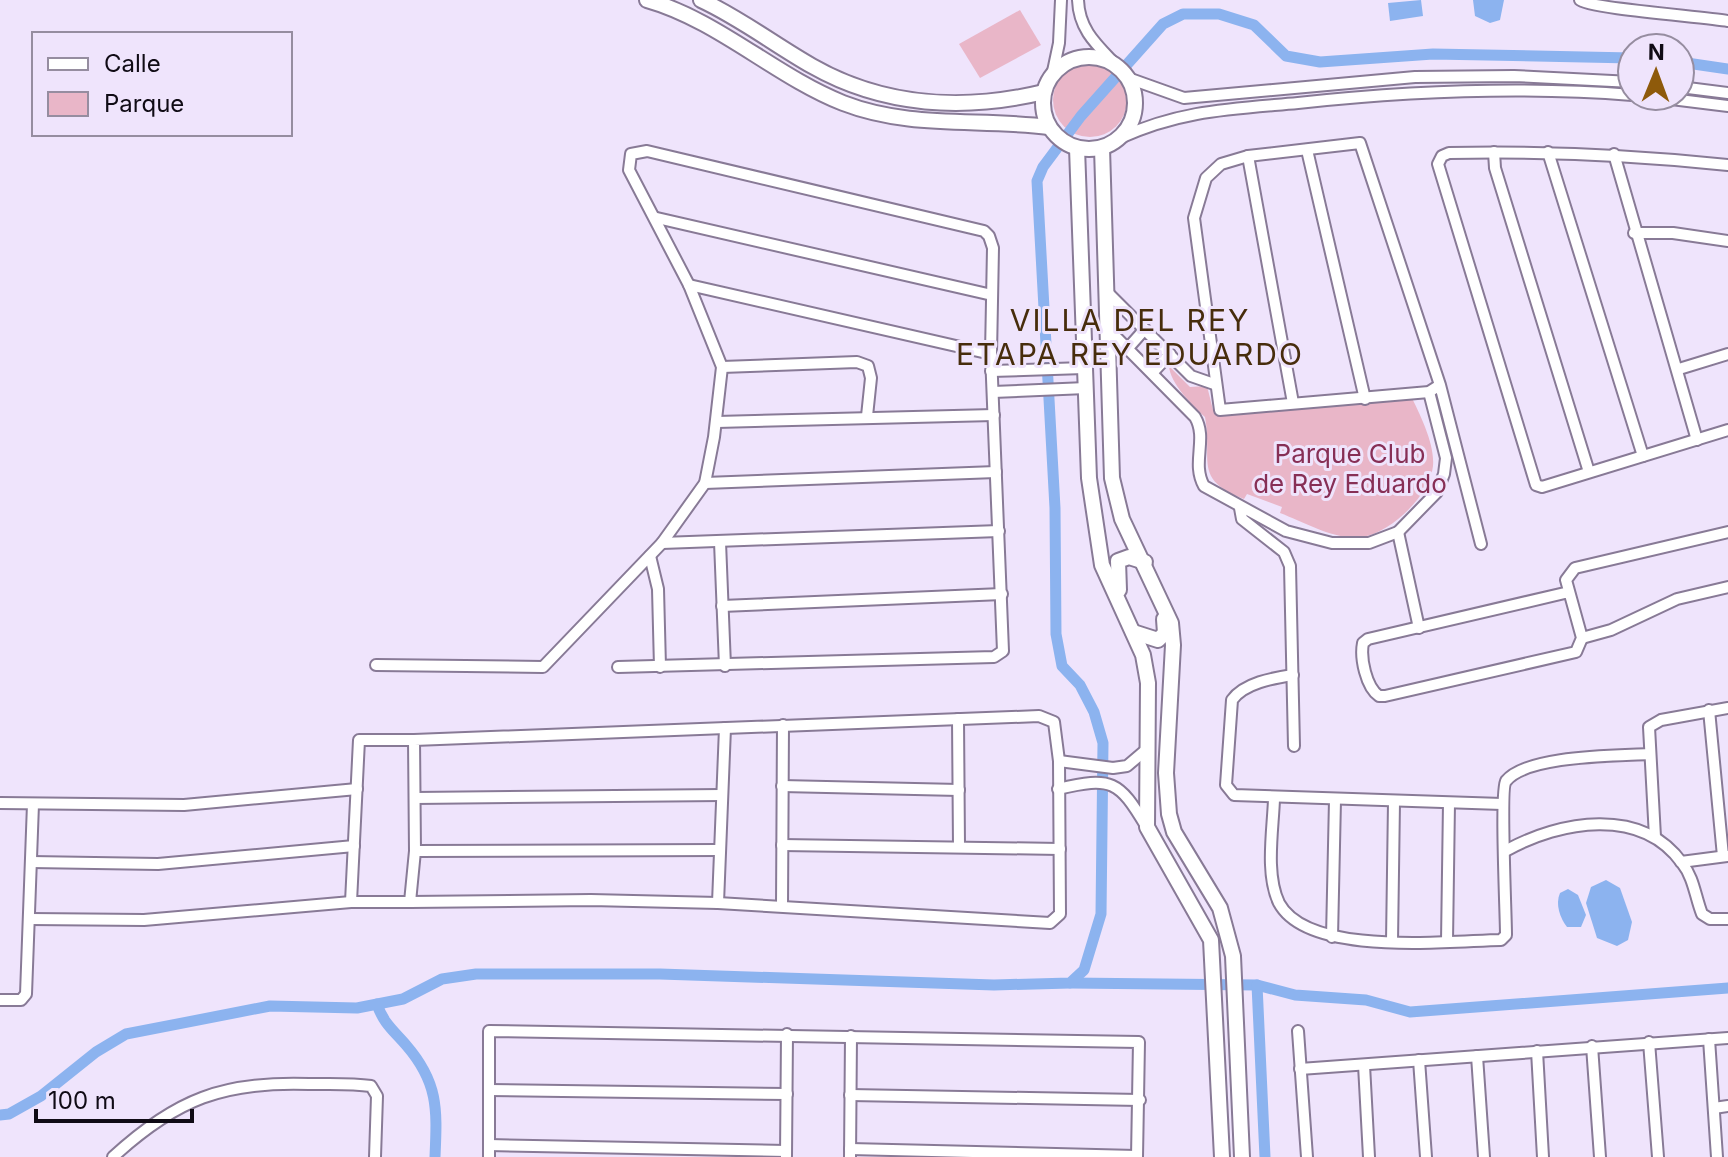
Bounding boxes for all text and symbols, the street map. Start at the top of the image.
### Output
legend [32,32,292,136]
north arrow [1616,32,1696,112]
text: N [1648,39,1665,65]
text: Calle [104,49,161,78]
text: Parque [104,89,184,118]
district label: VILLA DEL REY ETAPA REY EDUARDO [956,302,1304,372]
park label: Parque Club de Rey Eduardo [1253,438,1447,499]
scale bar [36,1073,192,1123]
text: 100 m [48,1086,116,1115]

